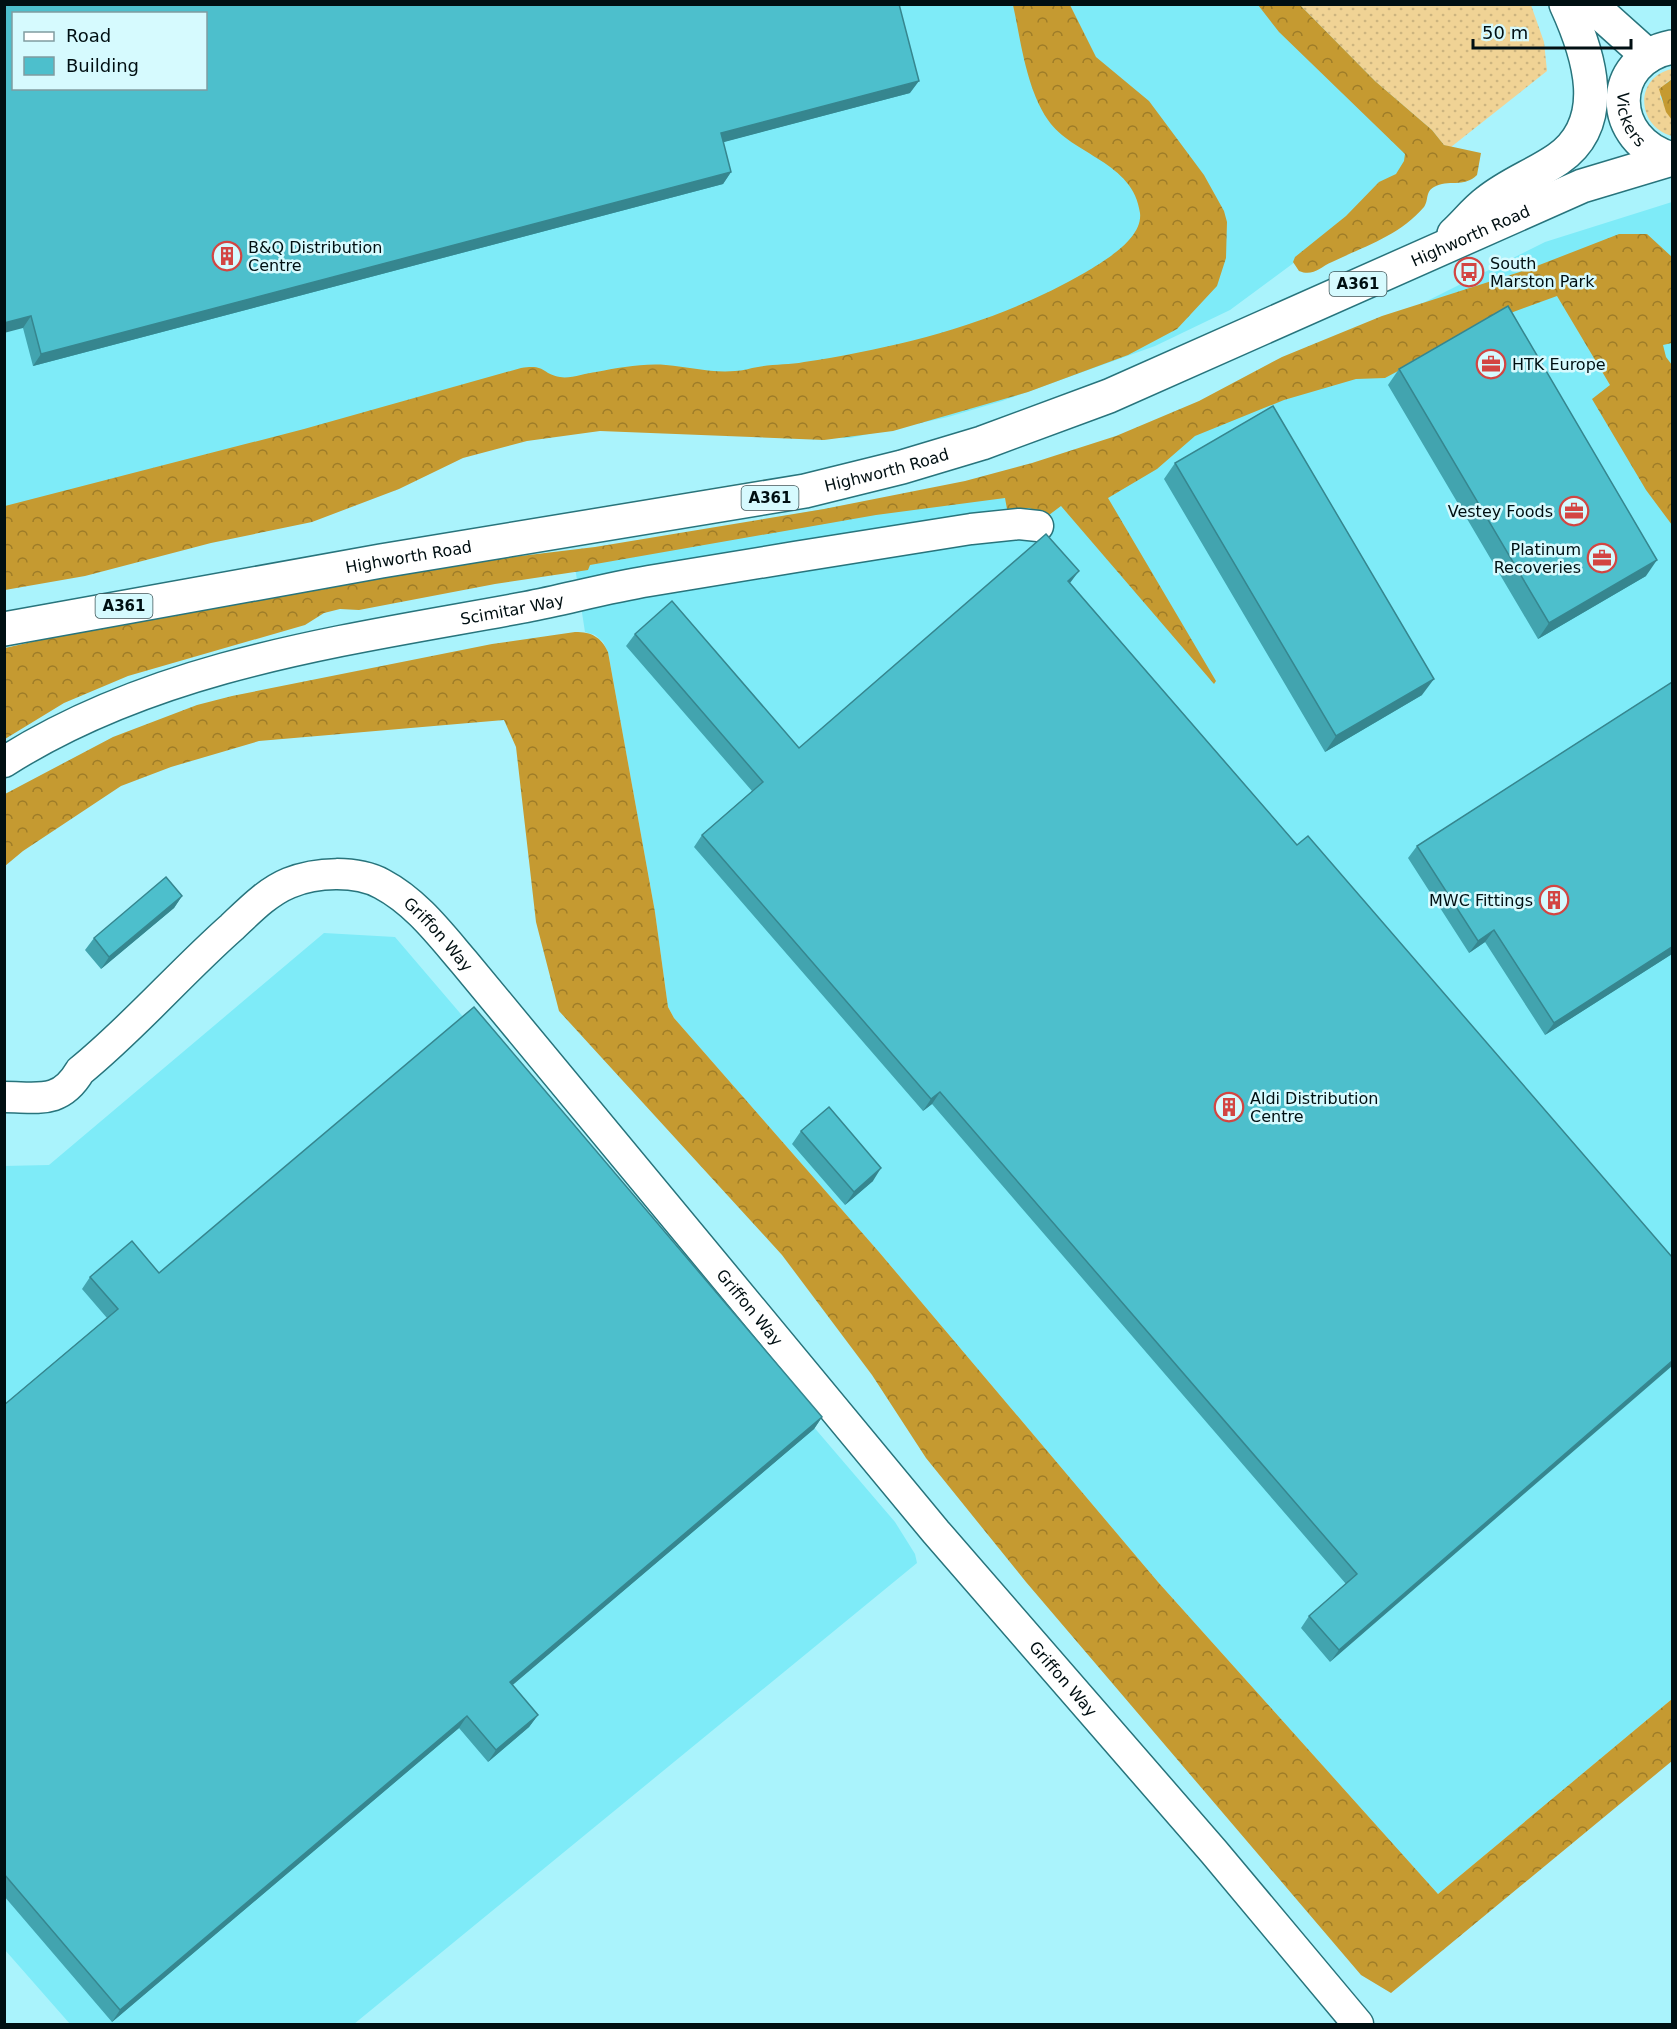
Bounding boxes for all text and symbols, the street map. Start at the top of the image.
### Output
legend [12,12,207,90]
scale bar [1473,12,1630,50]
text: 50 m [1482,22,1528,43]
text: Road [66,25,111,46]
text: Building [66,55,139,76]
street label: Vickers [1613,92,1649,151]
street label: Highworth Road [1408,201,1533,271]
place label: B&Q Distribution Centre [248,238,382,275]
building icon: B&Q Distribution Centre [211,240,243,272]
place label: South Marston Park [1490,254,1595,291]
bus stop icon: South Marston Park [1453,256,1485,288]
road number: A361 [1330,272,1386,296]
office icon: HTK Europe [1475,348,1507,380]
place label: HTK Europe [1512,355,1606,374]
street label: Highworth Road [822,445,951,496]
road number: A361 [742,486,798,510]
office icon: Vestey Foods [1558,495,1590,527]
place label: Vestey Foods [1448,502,1553,521]
street label: Highworth Road [344,537,473,577]
place label: Platinum Recoveries [1494,540,1581,577]
office icon: Platinum Recoveries [1586,542,1618,574]
street label: Scimitar Way [459,590,566,629]
road number: A361 [96,594,152,618]
building icon: MWC Fittings [1538,884,1570,916]
place label: MWC Fittings [1429,891,1533,910]
street label: Griffon Way [400,893,477,975]
place label: Aldi Distribution Centre [1250,1089,1378,1126]
building icon: Aldi Distribution Centre [1213,1091,1245,1123]
street label: Griffon Way [712,1265,787,1350]
street label: Griffon Way [1025,1637,1101,1720]

